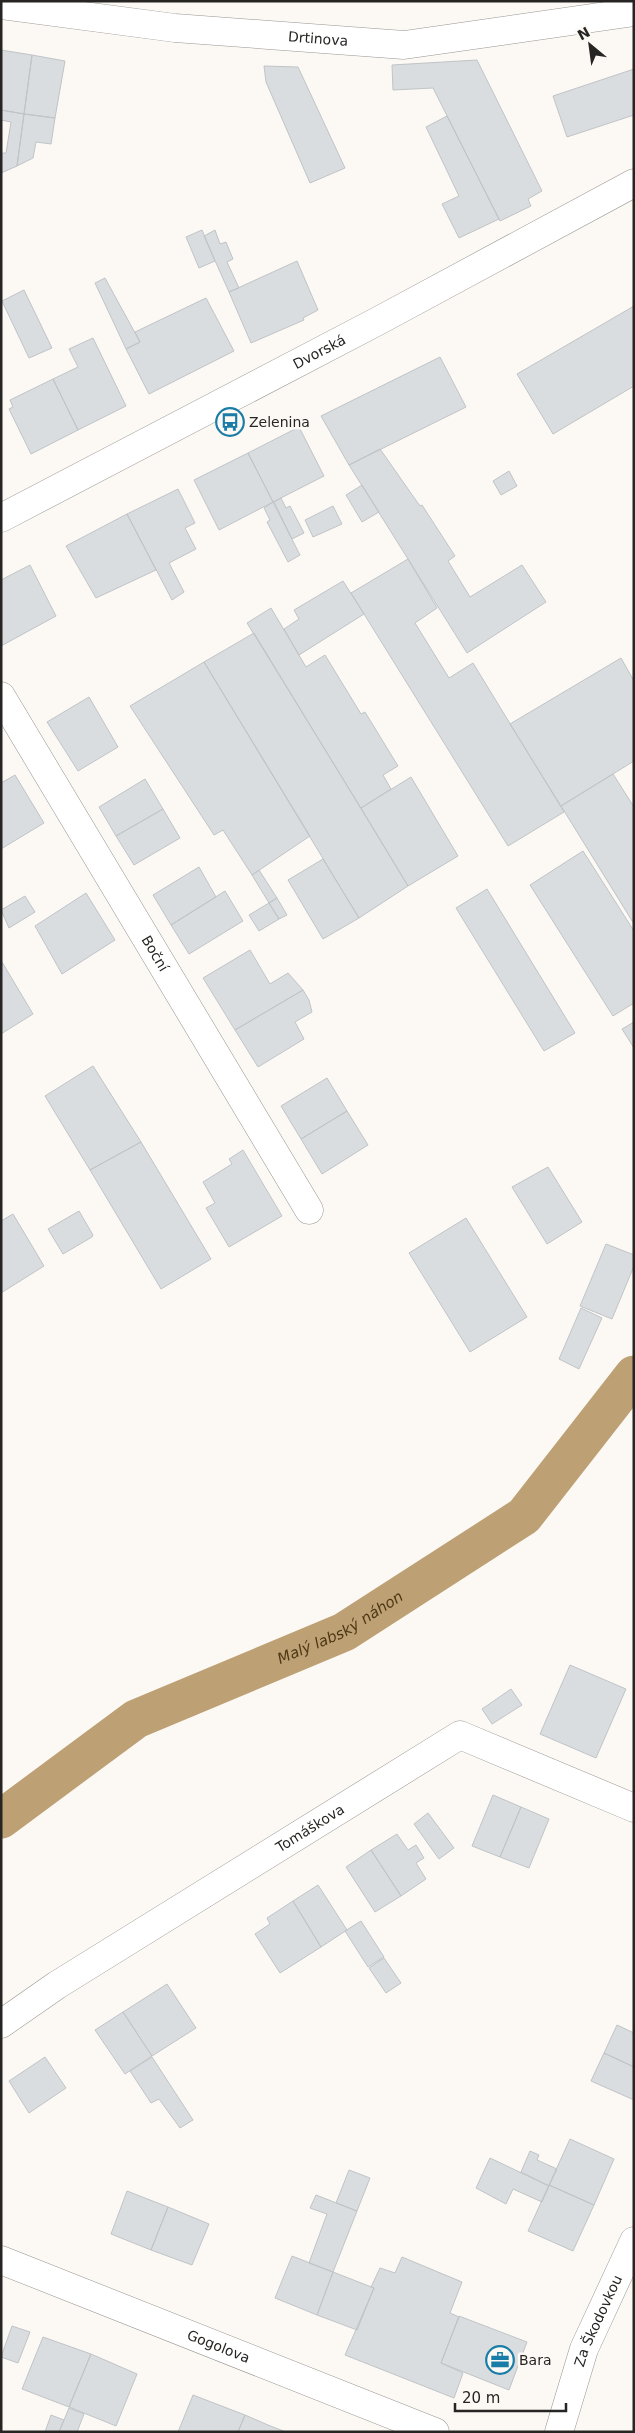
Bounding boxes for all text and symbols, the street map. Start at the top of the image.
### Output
north arrow [565,20,615,70]
text: N [575,24,593,43]
street label: Drtinova [287,28,349,49]
street label: Dvorská [290,331,348,372]
bus stop icon: Zelenina [215,407,245,437]
place label: Zelenina [249,414,310,430]
street label: Boční [138,933,173,975]
water label: Malý labský náhon [275,1587,406,1668]
street label: Tomáškova [272,1801,347,1856]
street label: Za Škodovkou [571,2273,625,2369]
street label: Gogolova [185,2327,252,2366]
office icon: Bara [485,2345,515,2375]
place label: Bara [519,2352,552,2368]
scale bar [455,2380,566,2412]
text: 20 m [462,2389,500,2407]

